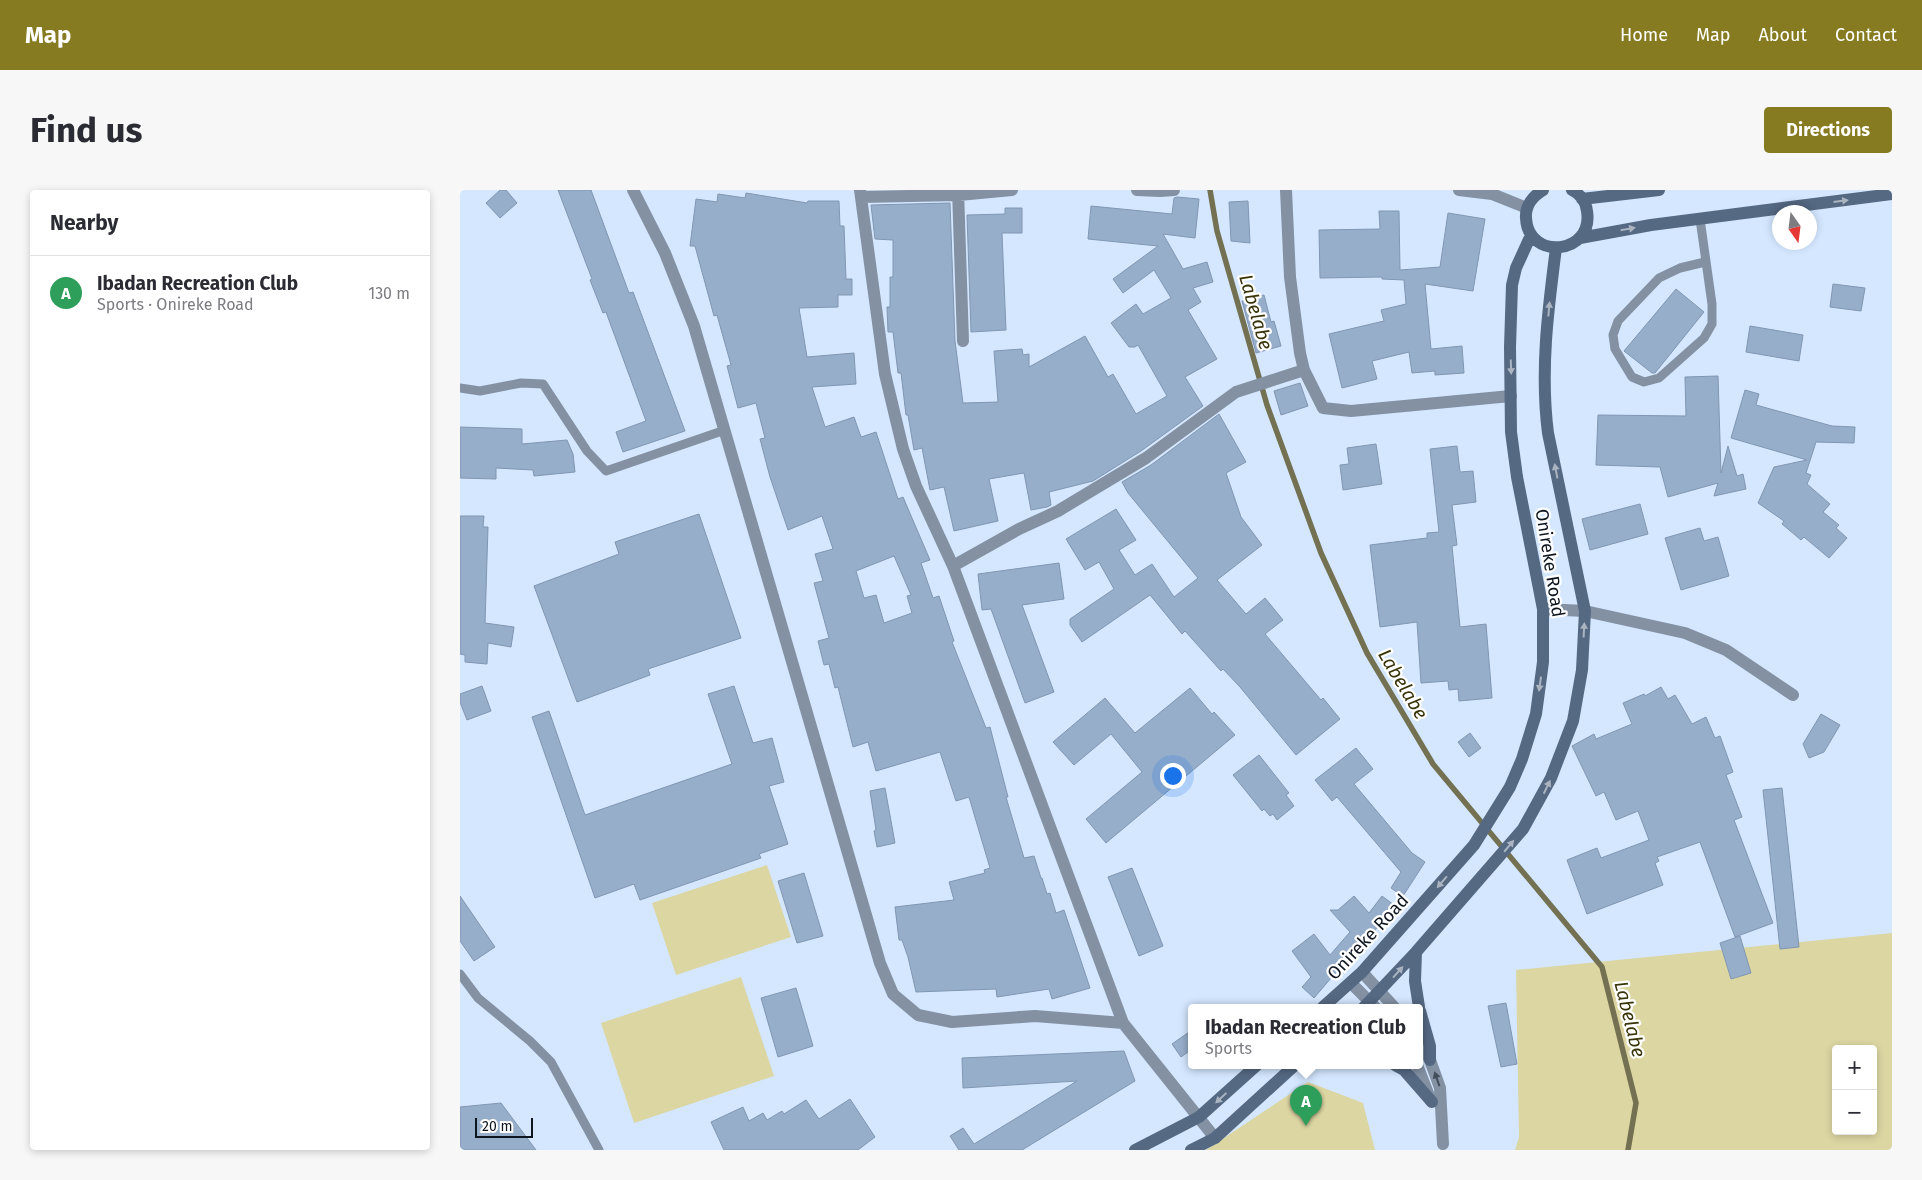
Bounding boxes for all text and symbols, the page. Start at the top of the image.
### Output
text: Map [25,21,71,49]
text: Home [1620,24,1668,46]
text: Map [1696,24,1730,46]
text: About [1758,24,1807,46]
text: Contact [1835,24,1897,46]
button: Directions [1764,107,1892,153]
text: Find us [30,109,142,151]
one-way arrow [1834,197,1850,205]
north arrow [1772,205,1817,250]
text: Nearby [50,210,118,236]
one-way arrow [1621,225,1637,233]
text: Ibadan Recreation Club [97,272,298,295]
water label: Labelabe [1234,272,1278,353]
text: A [61,284,71,303]
text: 130 m [368,284,410,303]
text: Sports · Onireke Road [97,295,254,314]
one-way arrow [1545,301,1553,317]
one-way arrow [1507,359,1515,375]
one-way arrow [1552,463,1560,478]
street label: Onireke Road [1531,507,1569,619]
one-way arrow [1581,622,1589,638]
water label: Labelabe [1373,645,1433,723]
one-way arrow [1536,676,1544,692]
your location [1160,763,1186,789]
one-way arrow [1543,780,1551,794]
one-way arrow [1503,840,1514,853]
one-way arrow [1437,876,1448,888]
street label: Onireke Road [1323,889,1413,985]
one-way arrow [1392,967,1404,979]
water label: Labelabe [1609,979,1651,1060]
popup [1188,1004,1423,1069]
text: Ibadan Recreation Club [1205,1016,1406,1039]
text: Sports [1205,1039,1252,1058]
map controls [1832,1045,1877,1135]
button: + [1832,1045,1877,1090]
one-way arrow [1432,1071,1440,1086]
pin: A [1290,1085,1322,1126]
button: − [1832,1090,1877,1135]
one-way arrow [1215,1092,1227,1104]
scale bar [475,1115,532,1138]
text: 20 m [482,1118,512,1135]

